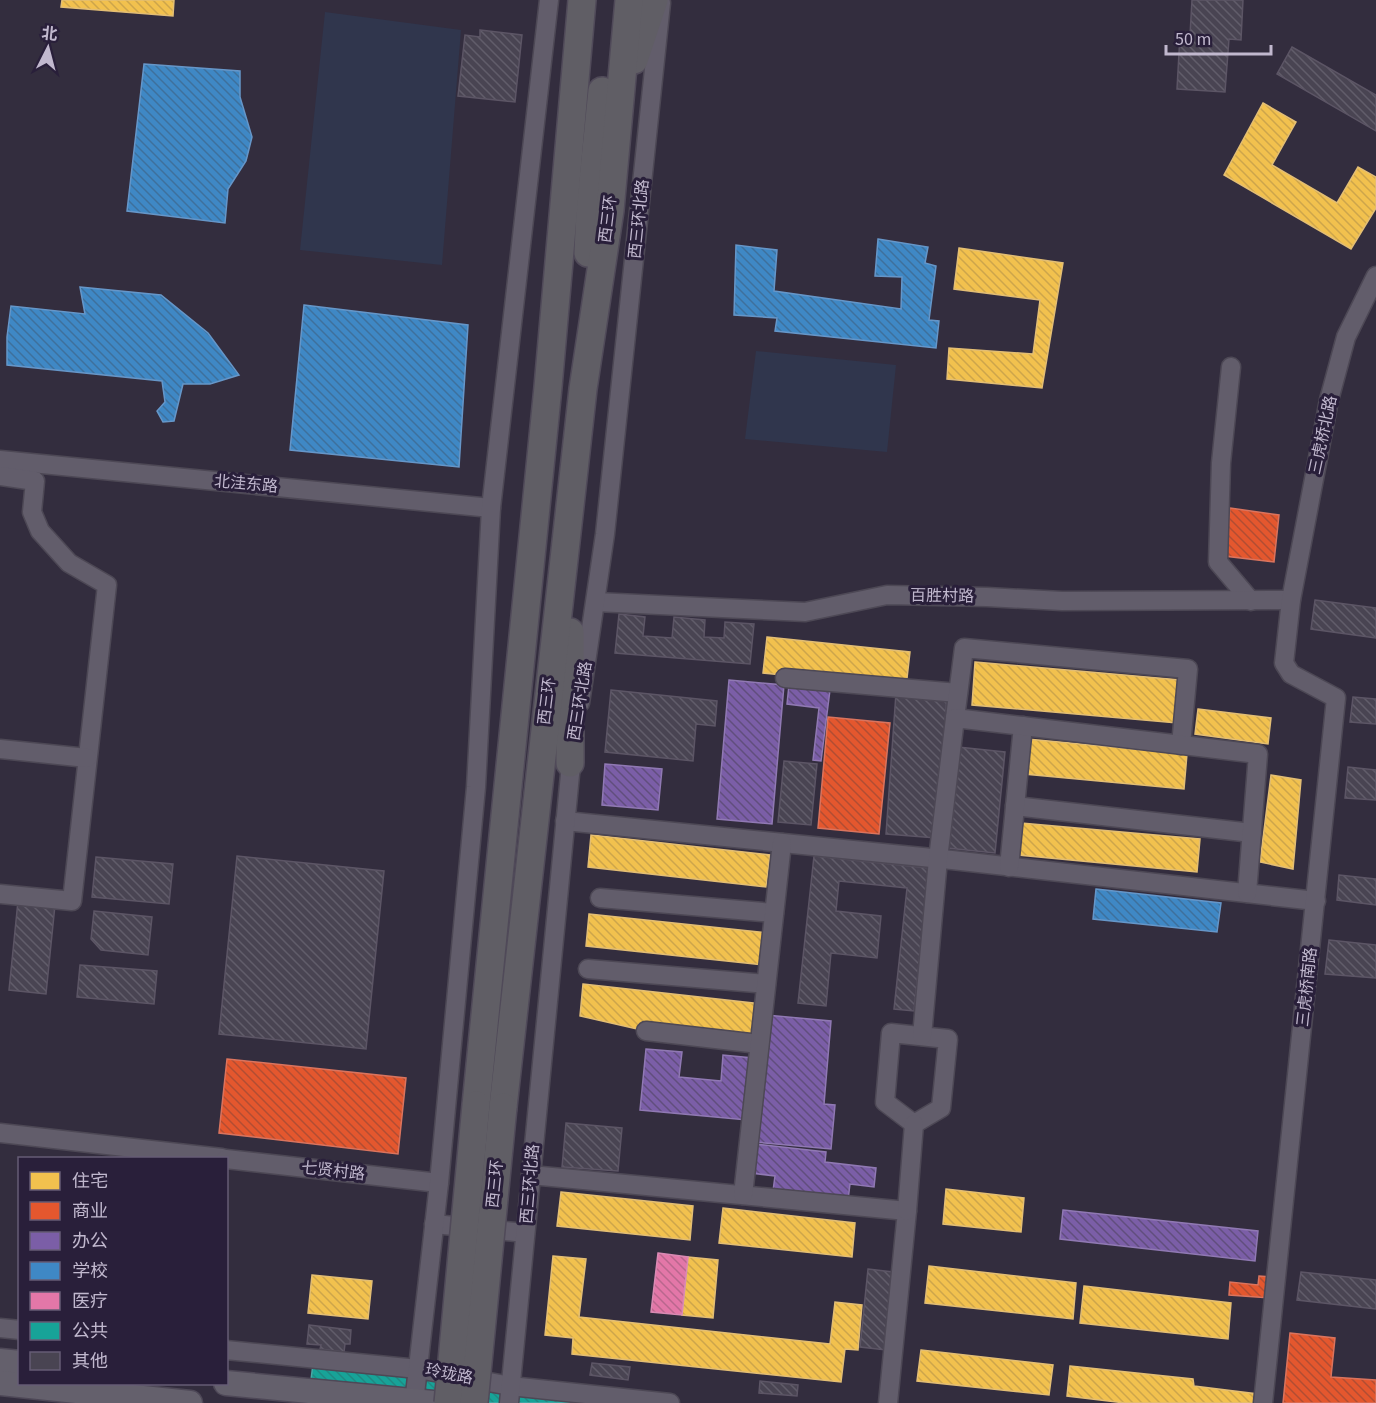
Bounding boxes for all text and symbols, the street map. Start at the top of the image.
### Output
north arrow [18,18,78,78]
scale bar [1166,18,1271,56]
text: 北 [40,22,59,46]
text: 50 m [1175,27,1211,52]
street label: 西三环北路 [624,178,654,260]
street label: 西三环 [594,194,622,244]
street label: 三虎桥北路 [1304,394,1342,476]
street label: 北洼东路 [213,470,279,498]
street label: 百胜村路 [910,584,974,608]
street label: 西三环北路 [563,660,597,742]
street label: 西三环 [533,676,561,726]
street label: 三虎桥南路 [1292,946,1322,1028]
street label: 西三环北路 [516,1143,544,1225]
legend [18,1157,228,1385]
street label: 七贤村路 [300,1157,366,1185]
street label: 西三环 [482,1159,508,1209]
text: 住宅 [72,1169,108,1194]
text: 商业 [72,1199,108,1224]
text: 办公 [72,1229,108,1254]
text: 学校 [72,1259,108,1284]
text: 医疗 [72,1289,108,1314]
text: 公共 [72,1319,108,1344]
text: 其他 [72,1349,108,1374]
street label: 玲珑路 [423,1359,475,1389]

